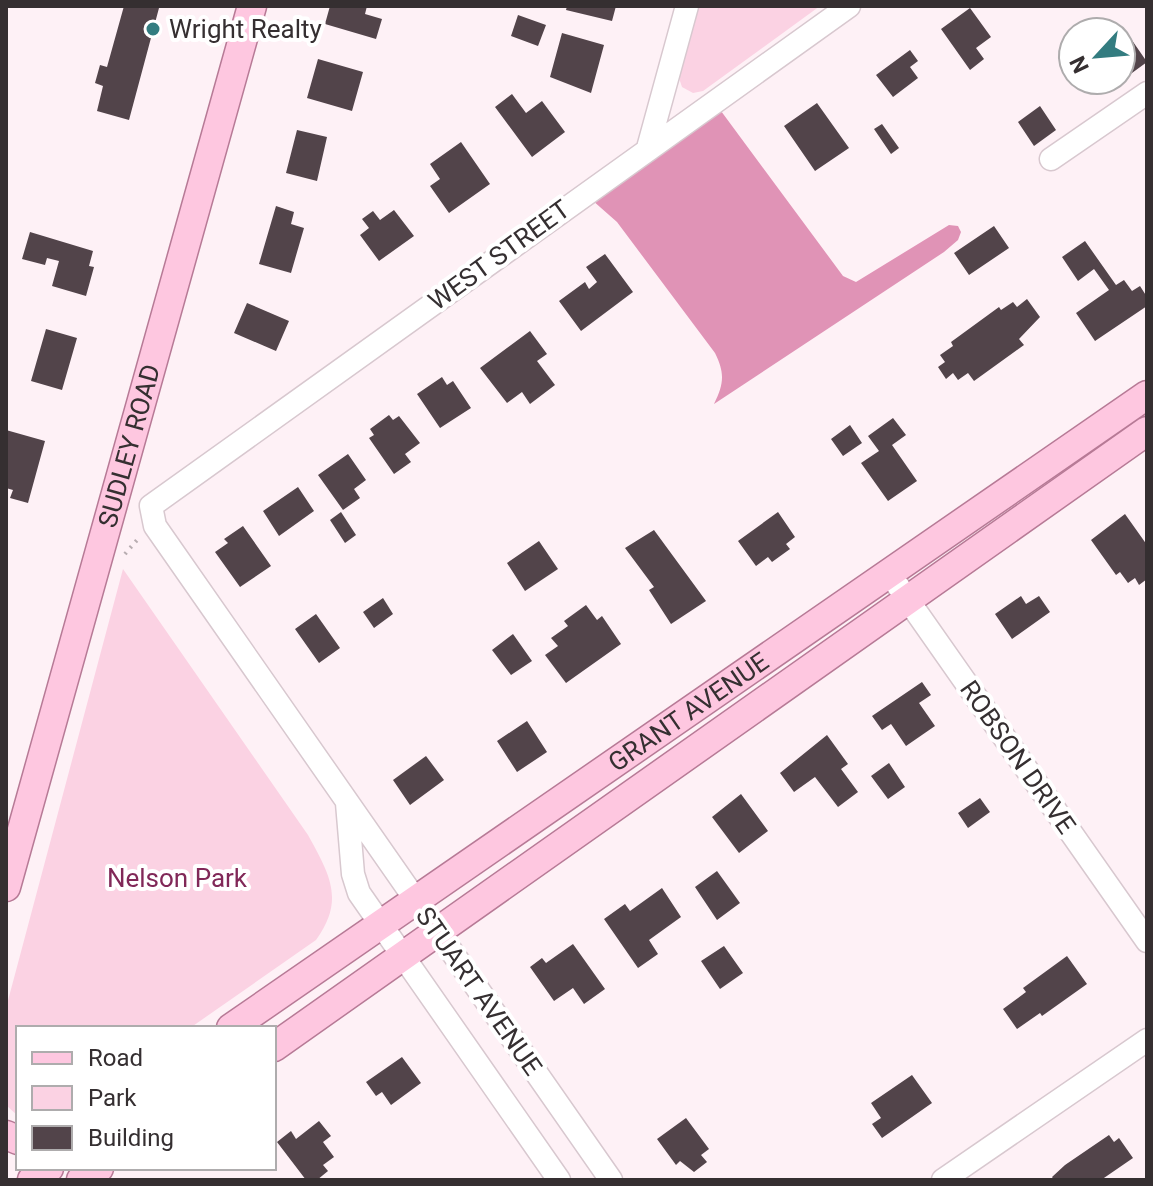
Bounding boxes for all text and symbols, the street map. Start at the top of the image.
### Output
place label: Wright Realty [169,14,322,44]
north arrow [1057,16,1137,96]
marker: Wright Realty [144,20,162,38]
text: N [1065,52,1094,77]
street label: WEST STREET [423,194,575,316]
street label: SUDLEY ROAD [92,361,166,531]
street label: GRANT AVENUE [603,646,774,778]
street label: ROBSON DRIVE [954,675,1082,839]
park label: Nelson Park [107,863,248,893]
street label: STUART AVENUE [410,901,548,1081]
legend [16,1026,276,1170]
text: Road [88,1044,143,1072]
text: Park [88,1084,137,1112]
text: Building [88,1124,174,1152]

